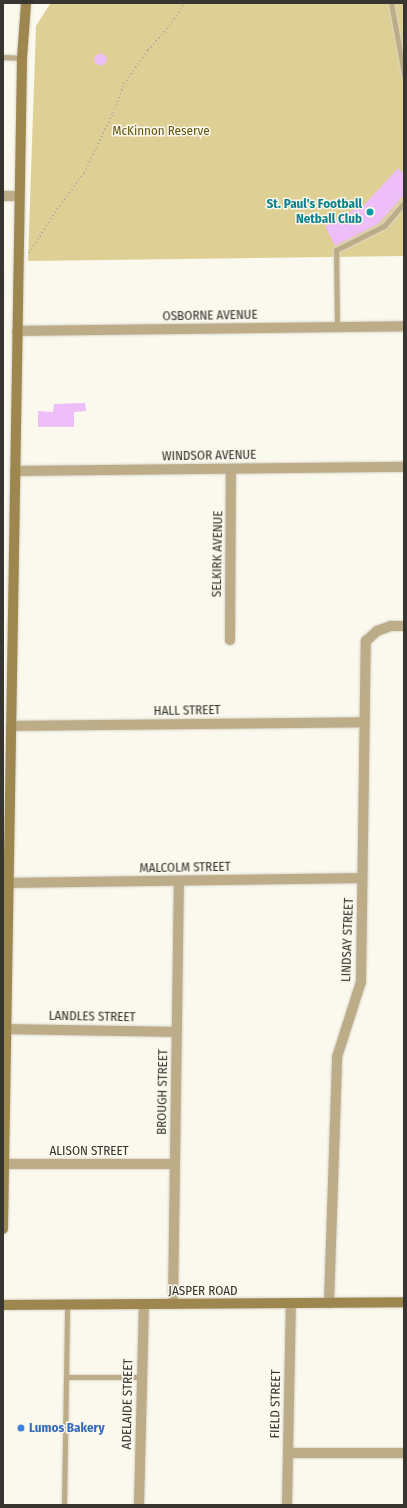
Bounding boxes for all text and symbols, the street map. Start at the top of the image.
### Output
park label: McKinnon Reserve [112,123,210,139]
place label: St. Paul's Football Netball Club [267,197,362,228]
marker: St. Paul's Football Netball Club [365,207,375,217]
street label: OSBORNE AVENUE [162,307,258,325]
street label: WINDSOR AVENUE [162,447,256,465]
street label: SELKIRK AVENUE [209,511,227,597]
street label: HALL STREET [153,703,221,719]
street label: MALCOLM STREET [139,859,231,877]
street label: LINDSAY STREET [339,898,357,982]
street label: LANDLES STREET [48,1008,136,1026]
street label: BROUGH STREET [154,1049,172,1135]
street label: ALISON STREET [49,1143,129,1159]
street label: JASPER ROAD [168,1283,238,1299]
street label: ADELAIDE STREET [119,1359,137,1449]
street label: FIELD STREET [268,1369,284,1439]
place label: Lumos Bakery [29,1420,105,1436]
marker: Lumos Bakery [16,1423,26,1433]

